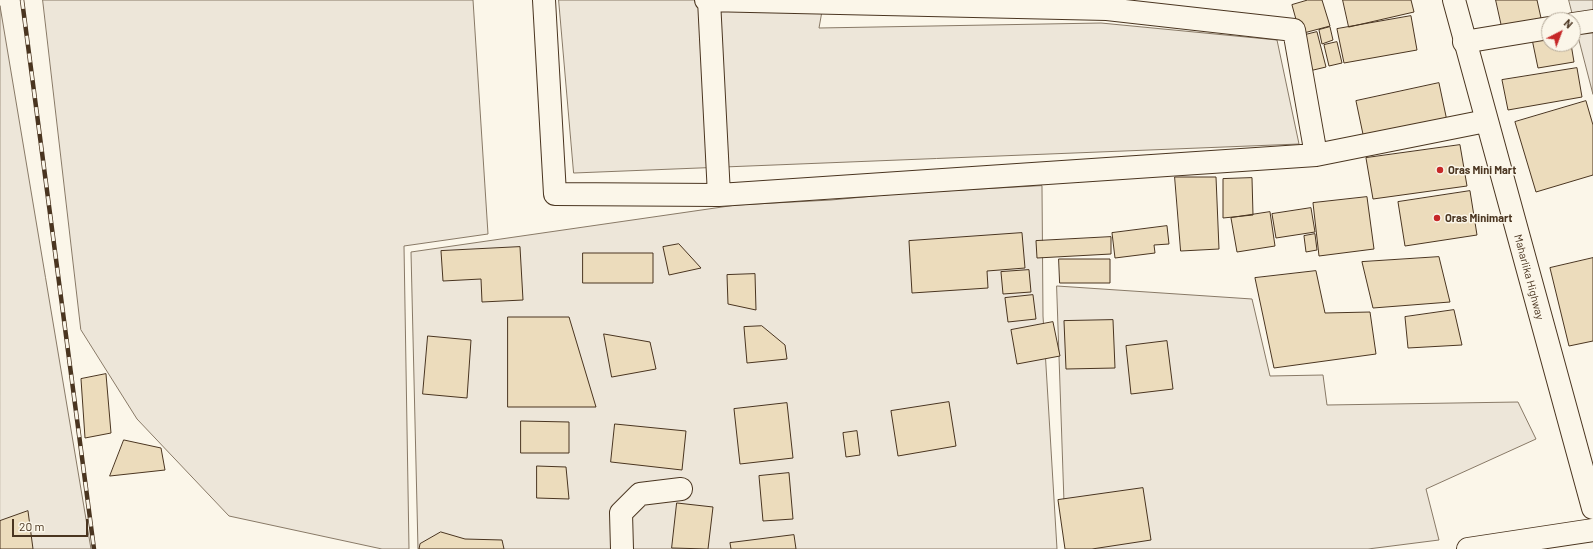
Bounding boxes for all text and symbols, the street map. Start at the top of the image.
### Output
north arrow [1541,12,1581,52]
text: N [1562,16,1576,31]
place label: Oras Mini Mart [1448,163,1516,177]
marker: Oras Mini Mart [1435,165,1445,175]
place label: Oras Minimart [1445,211,1512,225]
marker: Oras Minimart [1432,213,1442,223]
street label: Maharlika Highway [1511,233,1547,321]
scale bar [14,511,90,537]
text: 20 m [19,519,45,533]

